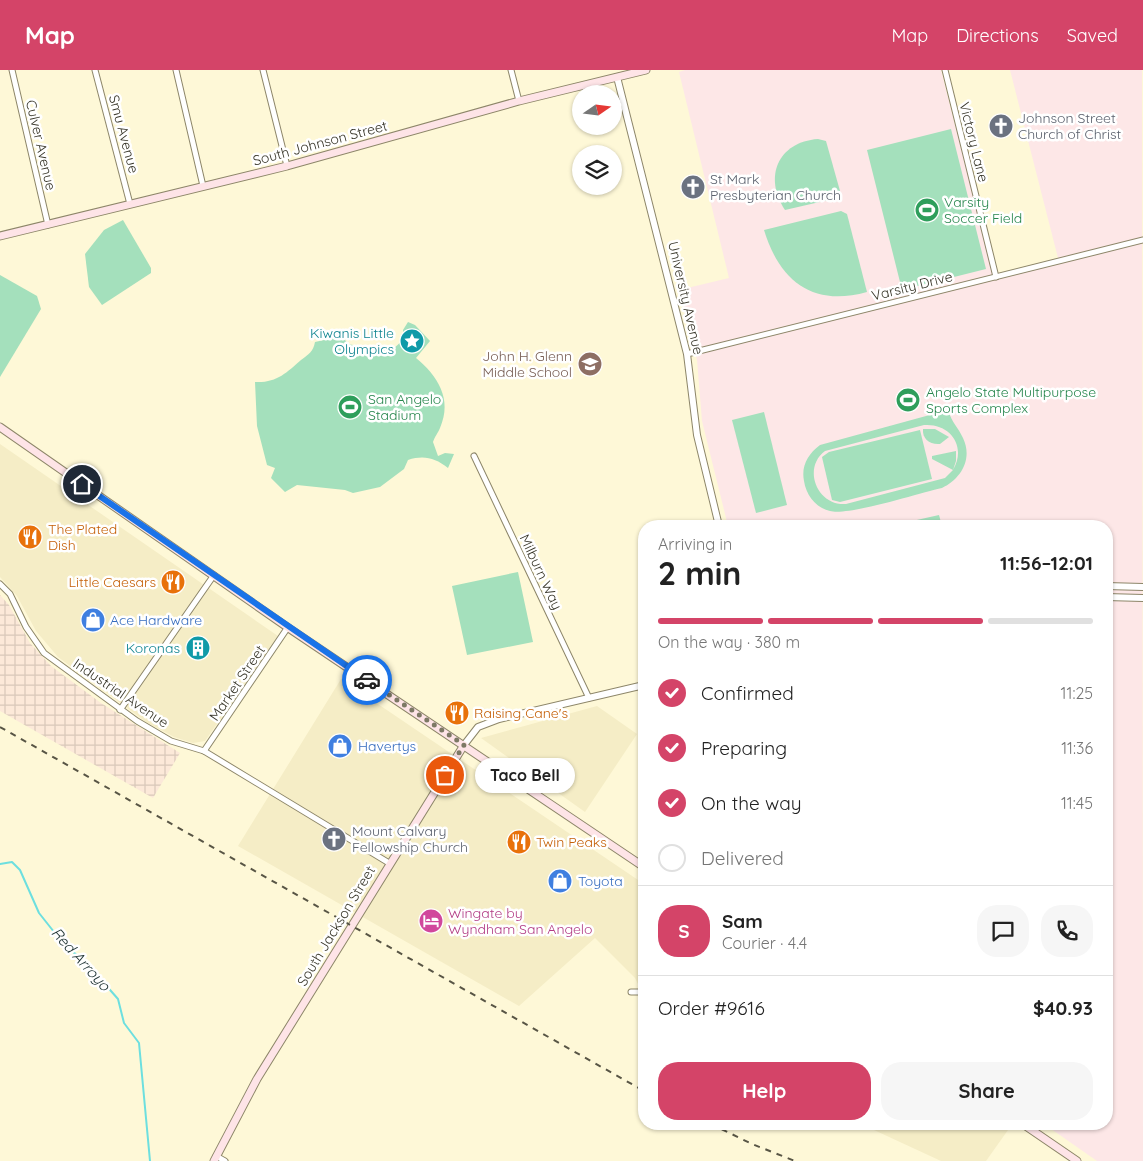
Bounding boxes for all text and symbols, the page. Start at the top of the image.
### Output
text: Map [25,20,75,50]
text: Map [891,24,928,47]
text: Directions [956,24,1039,47]
text: Saved [1067,24,1118,47]
north arrow [572,85,622,135]
map controls [572,85,622,195]
street label: Smu Avenue [105,93,143,175]
street label: Culver Avenue [22,98,60,192]
street label: Victory Lane [955,100,993,184]
place label: Johnson Street Church of Christ [1018,109,1122,143]
church icon: Johnson Street Church of Christ [988,113,1014,139]
street label: South Johnson Street [251,116,389,170]
button: layers [572,145,622,195]
place label: St Mark Presbyterian Church [710,170,841,204]
church icon: St Mark Presbyterian Church [680,174,706,200]
place label: Varsity Soccer Field [944,193,1022,227]
sports icon: Varsity Soccer Field [914,197,940,223]
street label: University Avenue [664,240,708,356]
street label: Varsity Drive [870,267,954,305]
place label: Kiwanis Little Olympics [310,324,394,358]
place icon: Kiwanis Little Olympics [399,328,425,354]
place label: John H. Glenn Middle School [482,347,572,381]
school or university icon: John H. Glenn Middle School [577,351,603,377]
place label: Angelo State Multipurpose Sports Complex [926,383,1096,417]
sports icon: Angelo State Multipurpose Sports Complex [895,387,921,413]
place label: San Angelo Stadium [368,390,441,424]
sports icon: San Angelo Stadium [337,394,363,420]
pin [61,463,103,505]
icon: home [68,470,96,498]
place label: The Plated Dish [48,520,117,554]
restaurant icon: The Plated Dish [17,524,43,550]
street label: Milburn Way [516,531,566,613]
text: Arriving in [658,534,732,554]
text: 11:56–12:01 [1000,551,1093,575]
text: 2 min [658,553,741,593]
restaurant icon: Little Caesars [160,569,186,595]
place label: Little Caesars [69,573,156,591]
shop icon: Ace Hardware [80,607,106,633]
place label: Ace Hardware [110,611,202,629]
text: On the way · 380 m [658,632,800,652]
building icon: Koronas [185,635,211,661]
place label: Koronas [126,639,180,657]
street label: Market Street [205,642,269,724]
street label: Industrial Avenue [70,654,172,732]
courier [342,655,392,705]
icon: car [353,666,381,694]
icon: check [658,679,686,707]
text: Confirmed [701,681,794,705]
text: 11:25 [1061,683,1093,703]
restaurant icon: Raising Cane's [444,700,470,726]
place label: Raising Cane's [474,704,568,722]
shop icon: Havertys [327,733,353,759]
icon: check [658,734,686,762]
text: Preparing [701,736,787,760]
place label: Havertys [358,737,416,755]
text: 11:36 [1061,738,1093,758]
pin [424,754,466,796]
callout: Taco Bell [475,758,575,792]
icon: bag [431,761,459,789]
text: Taco Bell [490,765,560,785]
icon: check [658,789,686,817]
text: On the way [701,791,802,815]
text: 11:45 [1061,793,1093,813]
place label: Mount Calvary Fellowship Church [352,822,468,856]
church icon: Mount Calvary Fellowship Church [321,826,347,852]
restaurant icon: Twin Peaks [506,829,532,855]
place label: Twin Peaks [536,833,607,851]
text: Delivered [701,846,784,870]
street label: South Jackson Street [293,862,379,989]
shop icon: Toyota [547,868,573,894]
place label: Toyota [578,872,623,890]
place label: Wingate by Wyndham San Angelo [448,904,592,938]
button: chat [977,905,1029,957]
button: phone [1041,905,1093,957]
hotel icon: Wingate by Wyndham San Angelo [418,908,444,934]
text: Sam [722,909,763,933]
text: S [678,919,690,943]
water label: Red Arroyo [47,923,115,995]
text: Courier · 4.4 [722,933,807,953]
text: Order #9616 [658,996,765,1020]
text: $40.93 [1033,996,1093,1020]
button: Help [658,1062,871,1120]
button: Share [881,1062,1093,1120]

